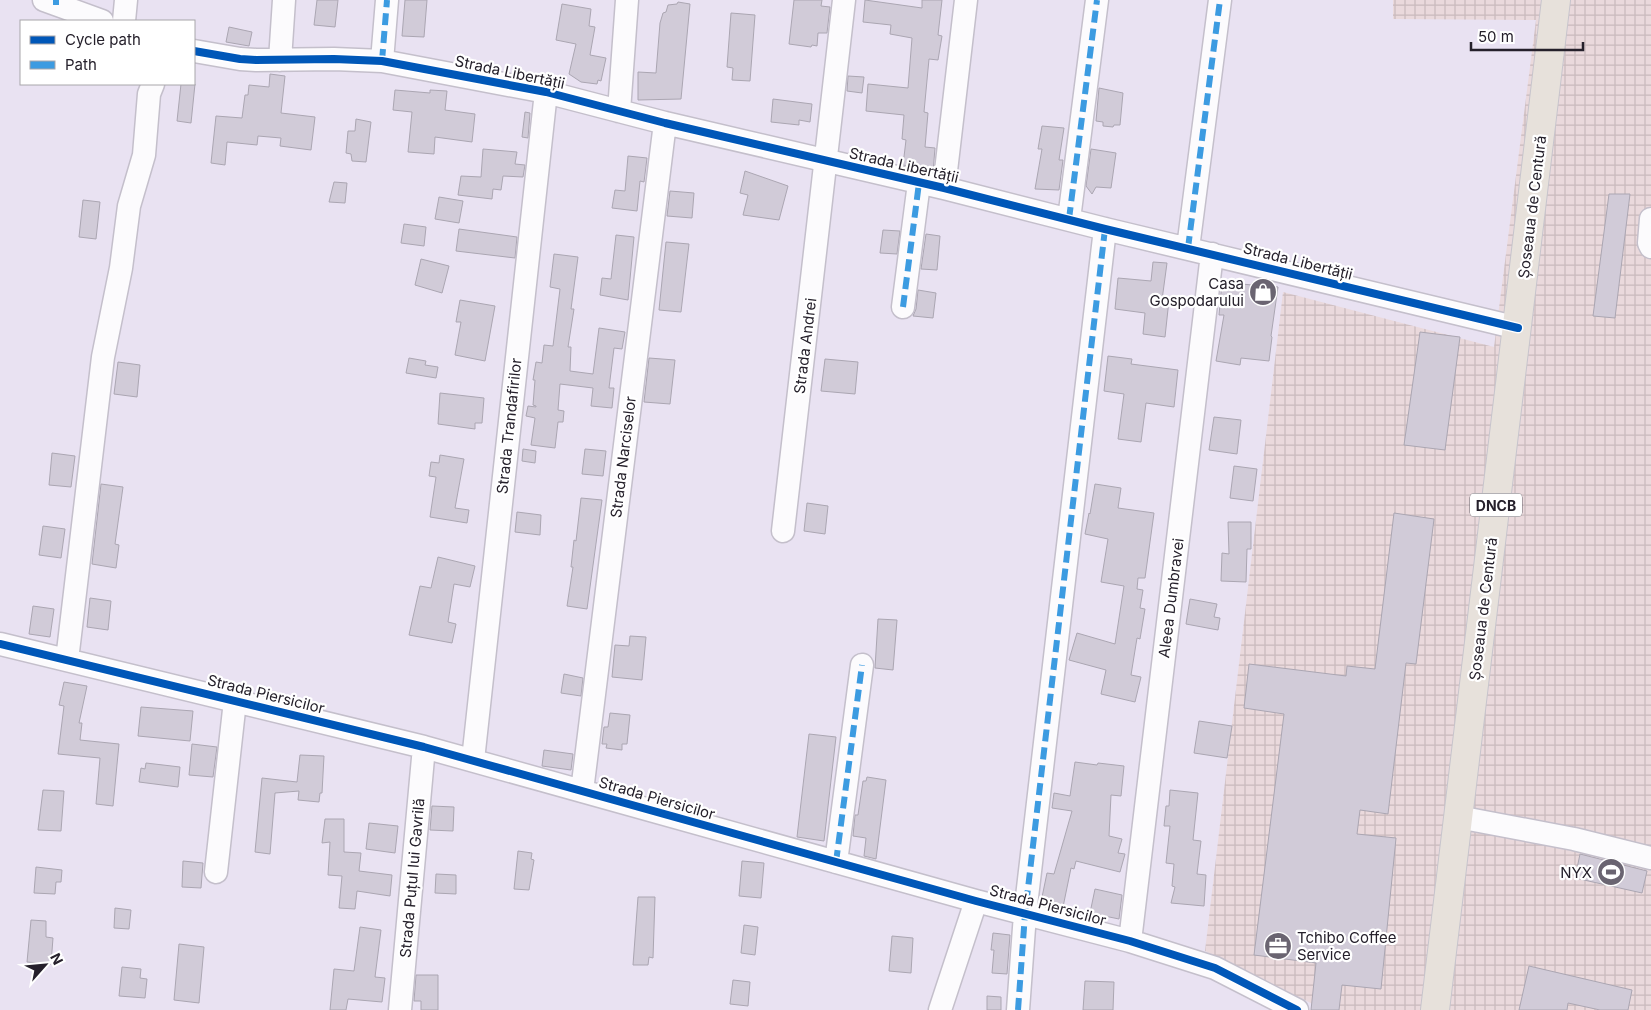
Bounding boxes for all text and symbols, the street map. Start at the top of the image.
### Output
legend [20,20,195,85]
scale bar [1471,20,1584,52]
text: 50 m [1478,27,1514,46]
text: Cycle path [65,30,141,49]
street label: Strada Libertății [453,51,567,93]
text: Path [65,55,97,74]
street label: Șoseaua de Centură [1514,134,1550,280]
street label: Strada Libertății [847,143,961,187]
street label: Strada Libertății [1241,238,1355,284]
place label: Casa Gospodarului [1149,274,1244,310]
shop icon: Casa Gospodarului [1248,277,1278,307]
street label: Strada Andrei [790,297,820,395]
street label: Strada Trandafirilor [492,357,526,495]
street label: Strada Narciselor [606,395,640,519]
road number: DNCB [1470,494,1522,516]
street label: Șoseaua de Centură [1465,536,1501,682]
street label: Aleea Dumbravei [1154,537,1188,659]
street label: Strada Piersicilor [205,670,327,718]
street label: Strada Piersicilor [597,772,718,824]
street label: Strada Puțul lui Gavrilă [396,797,428,959]
sports icon: NYX [1596,857,1626,887]
place label: NYX [1560,863,1592,882]
street label: Strada Piersicilor [988,880,1109,930]
place label: Tchibo Coffee Service [1297,928,1397,964]
office icon: Tchibo Coffee Service [1263,931,1293,961]
north arrow [20,940,70,990]
text: N [47,950,67,967]

